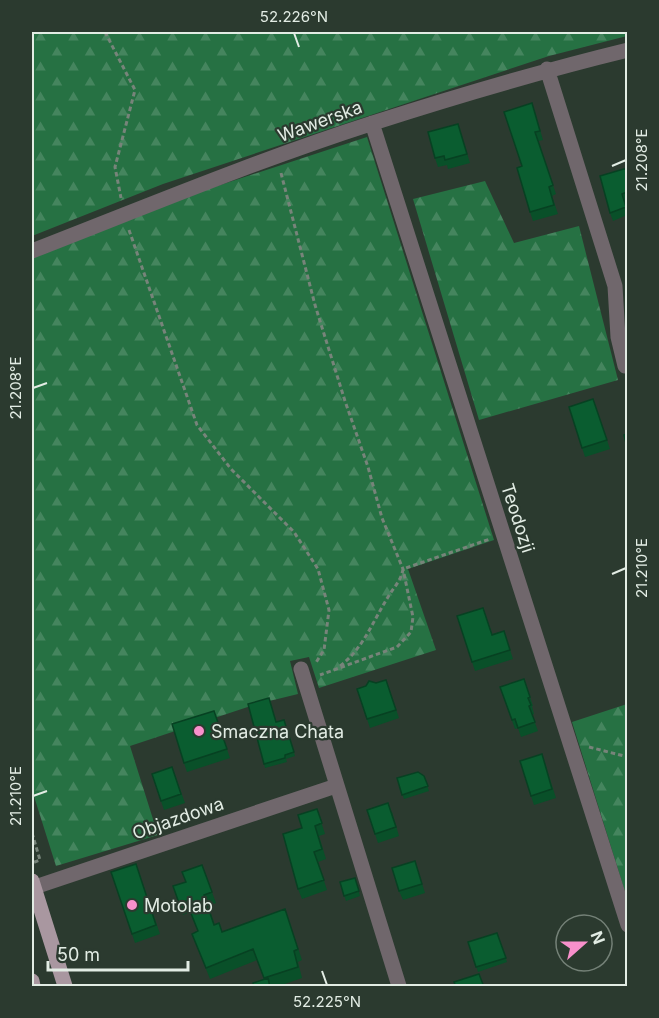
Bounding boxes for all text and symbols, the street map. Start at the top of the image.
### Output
text: 52.226°N [260,7,328,26]
street label: Wawerska [275,96,365,146]
text: 21.208°E [632,128,651,192]
text: 21.208°E [6,356,25,420]
street label: Teodozji [497,481,539,555]
text: 21.210°E [632,538,651,598]
place label: Smaczna Chata [211,721,344,742]
marker: Smaczna Chata [192,724,206,738]
text: 21.210°E [6,766,25,826]
street label: Objazdowa [130,793,226,843]
place label: Motolab [144,895,213,916]
marker: Motolab [125,898,139,912]
north arrow [554,913,614,973]
text: N [586,928,610,947]
scale bar [48,934,188,972]
text: 50 m [57,944,100,965]
text: 52.225°N [293,992,361,1011]

